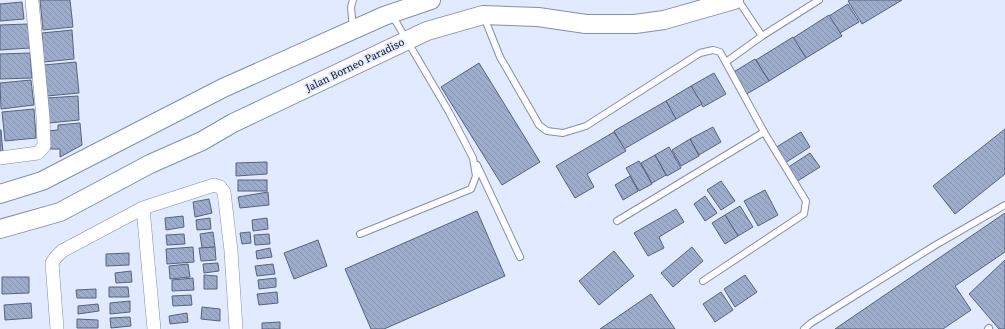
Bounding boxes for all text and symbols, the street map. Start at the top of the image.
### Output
street label: Jalan Borneo Paradiso [302,35,407,96]

